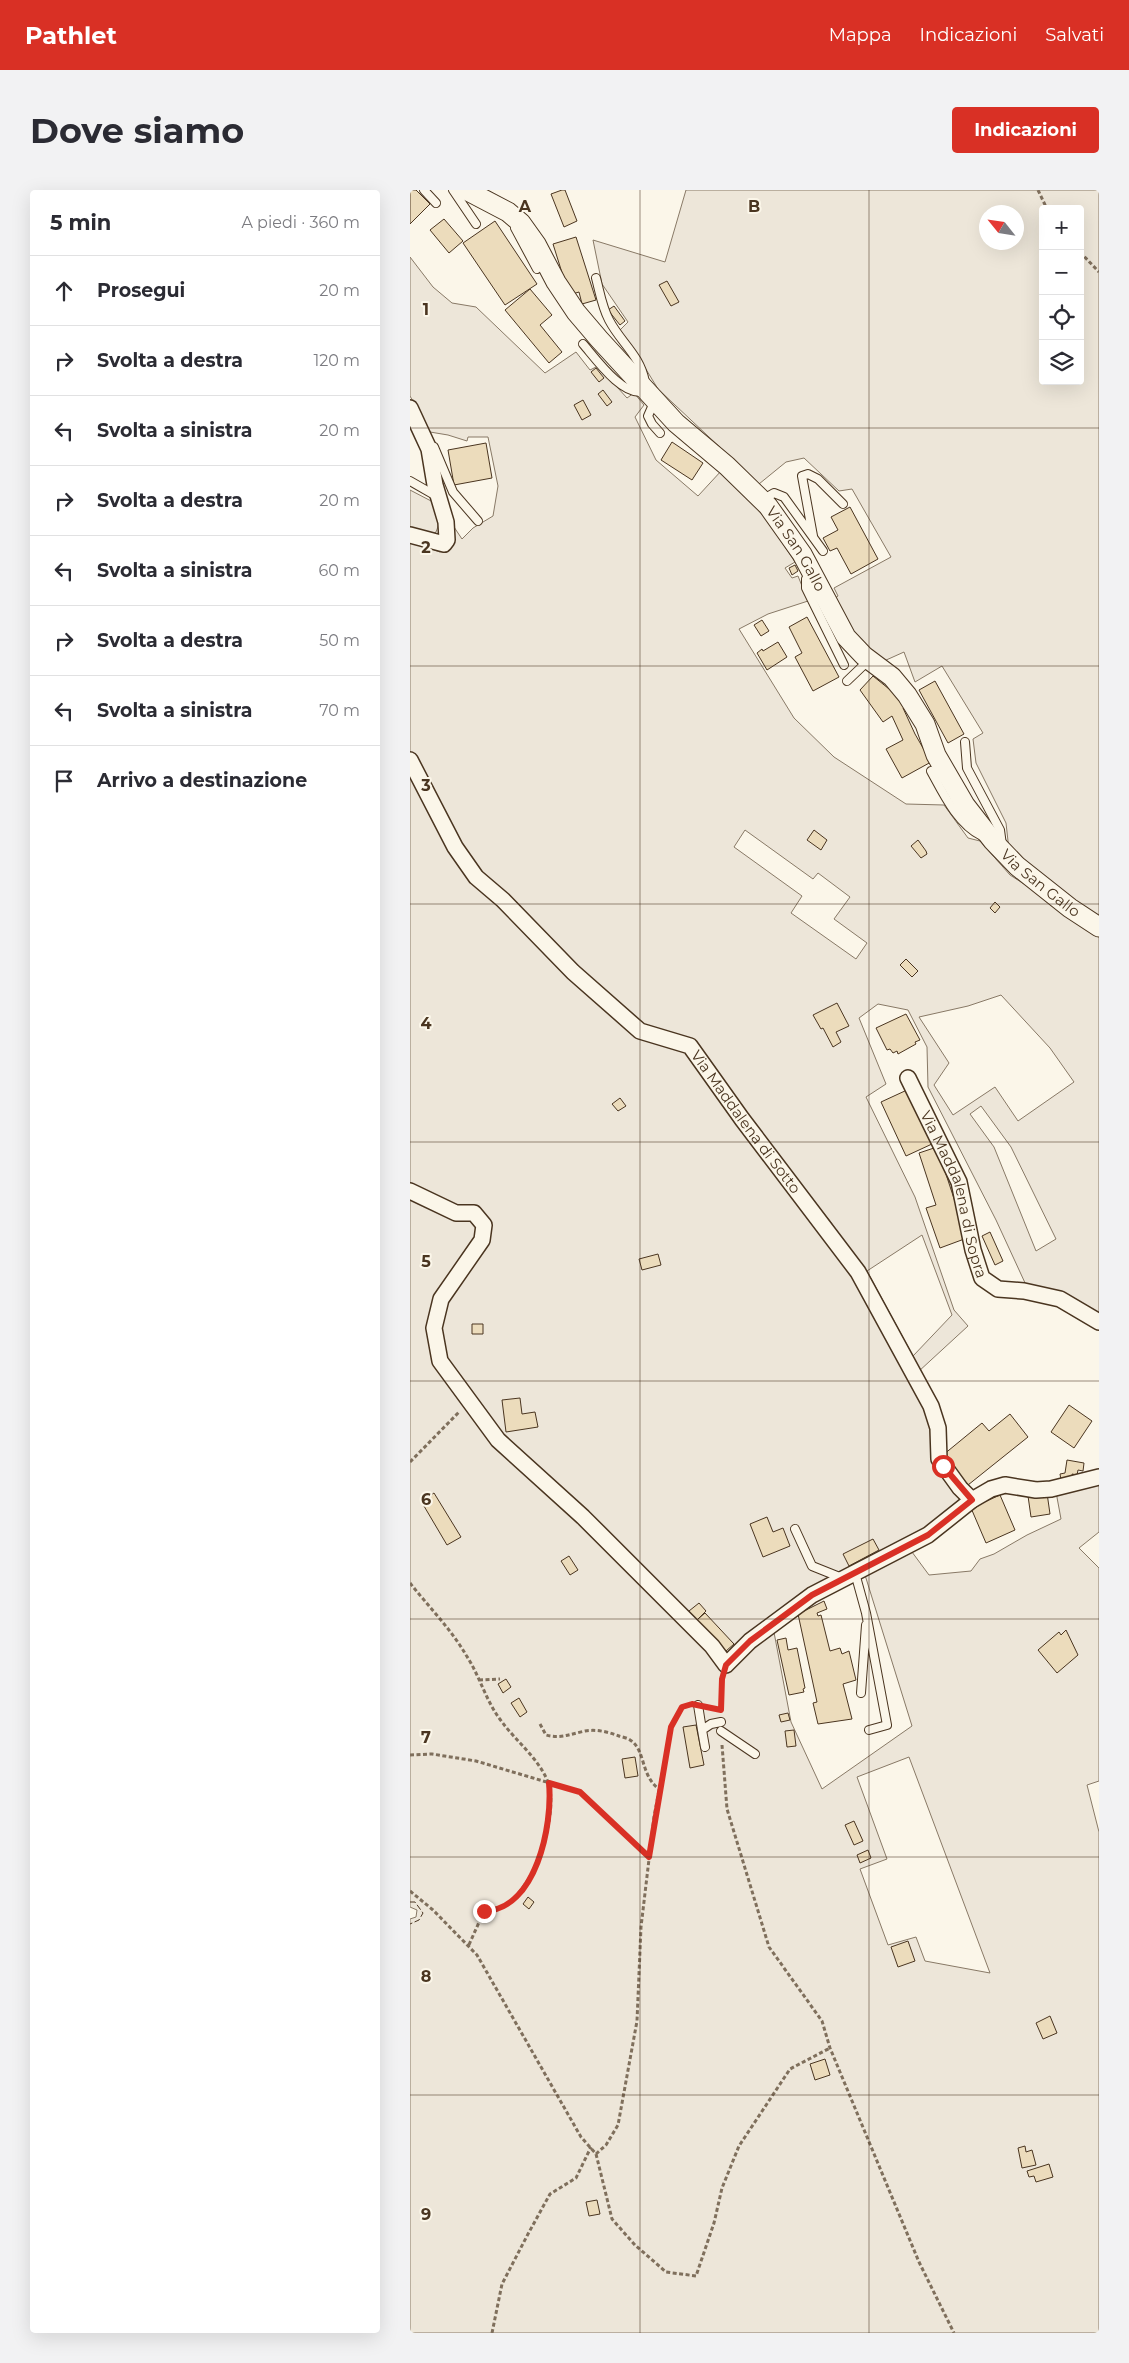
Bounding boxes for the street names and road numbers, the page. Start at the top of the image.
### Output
street label: Via San Gallo [762,502,830,595]
street label: Via San Gallo [997,845,1084,921]
street label: Via Maddalena di Sotto [687,1046,805,1197]
street label: Via Maddalena di Sopra [916,1107,991,1280]

